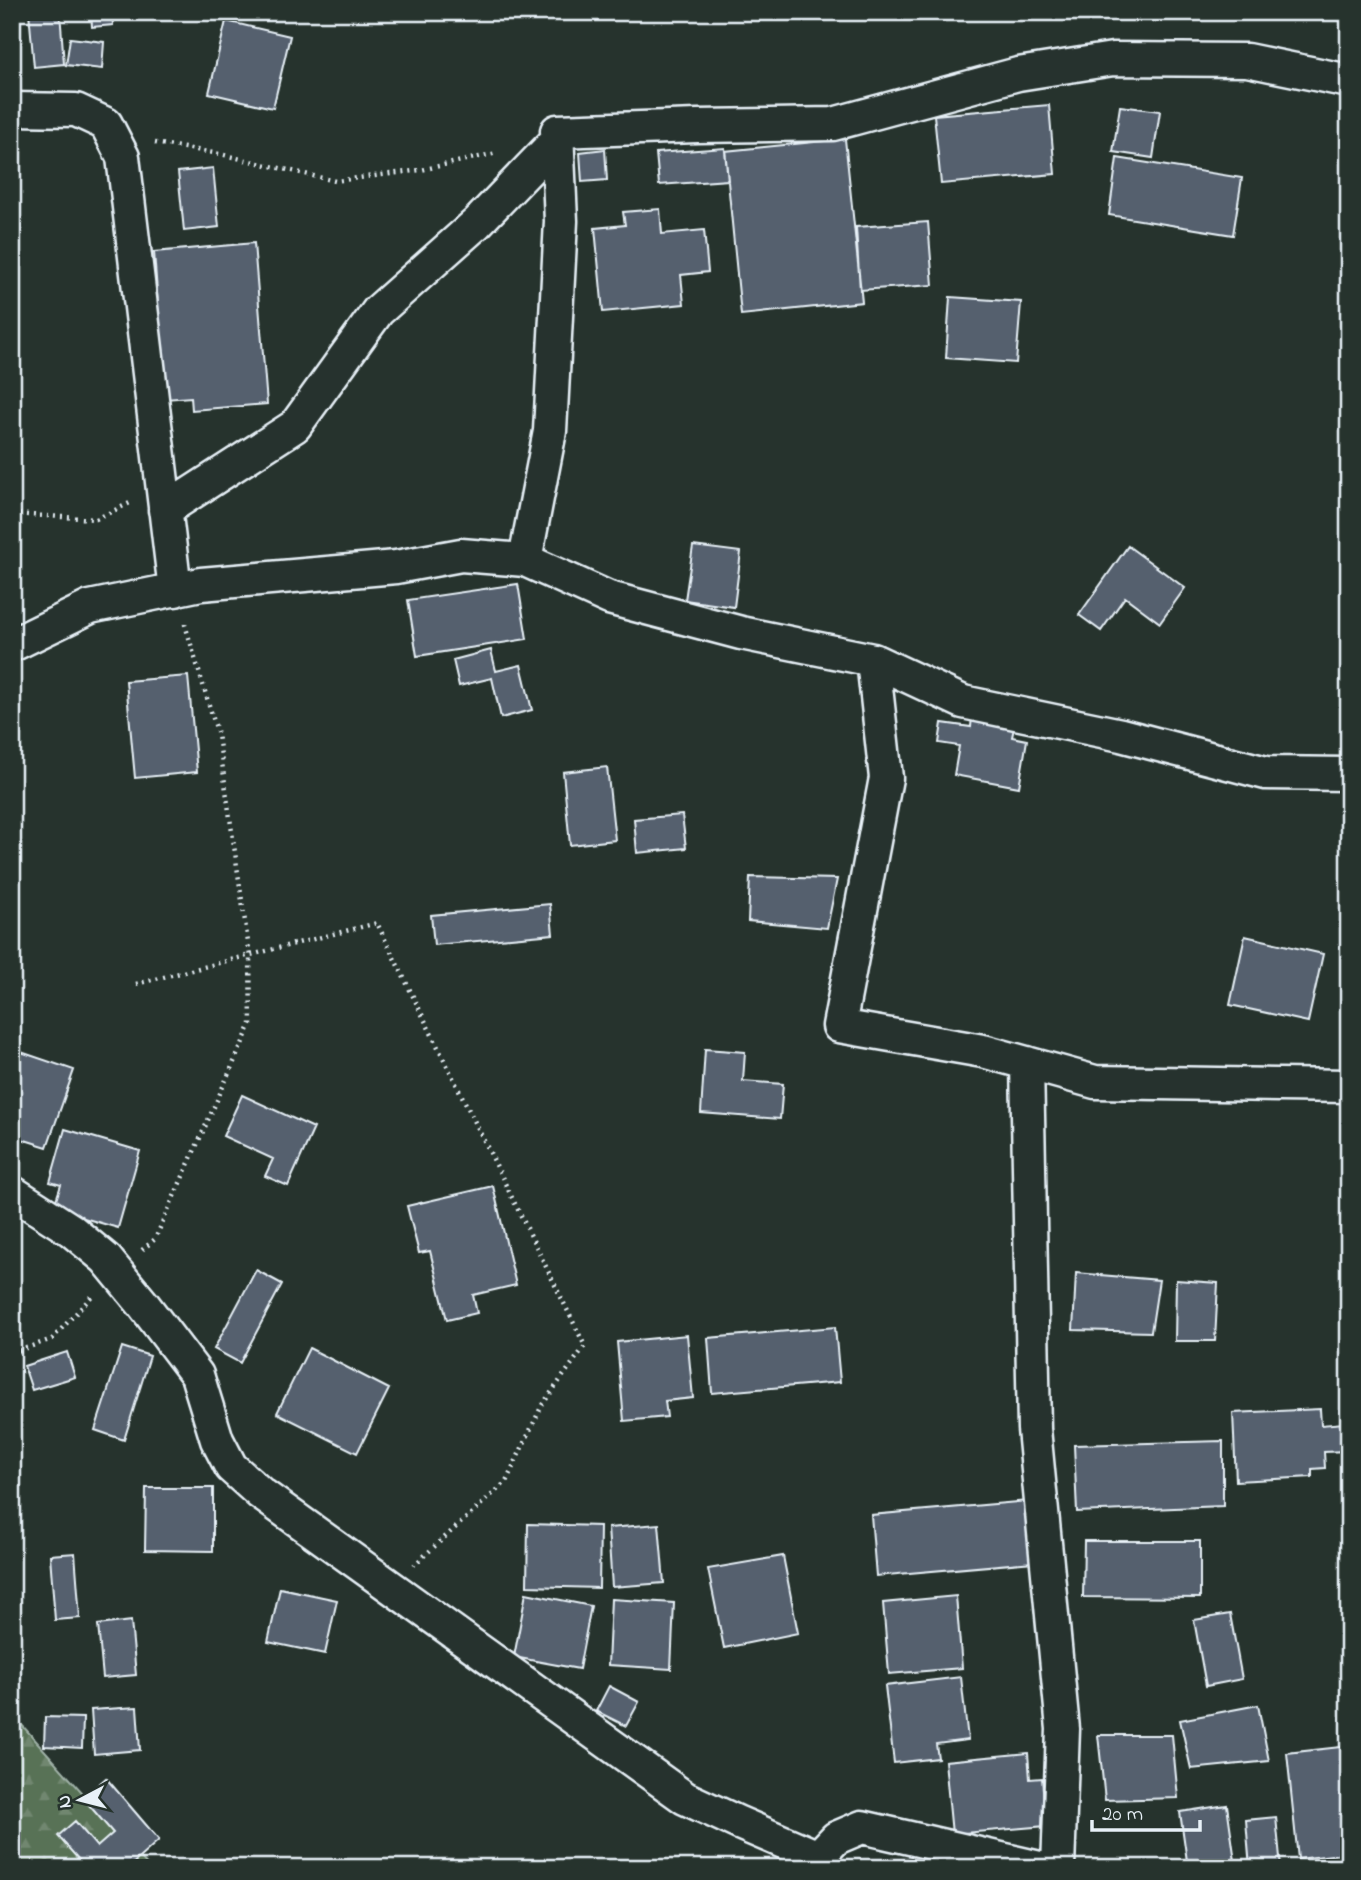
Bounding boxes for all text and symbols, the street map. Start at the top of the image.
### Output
north arrow [46,1764,116,1834]
scale bar [1092,1789,1200,1833]
text: N [51,1794,80,1810]
text: 20 m [1102,1800,1143,1830]

